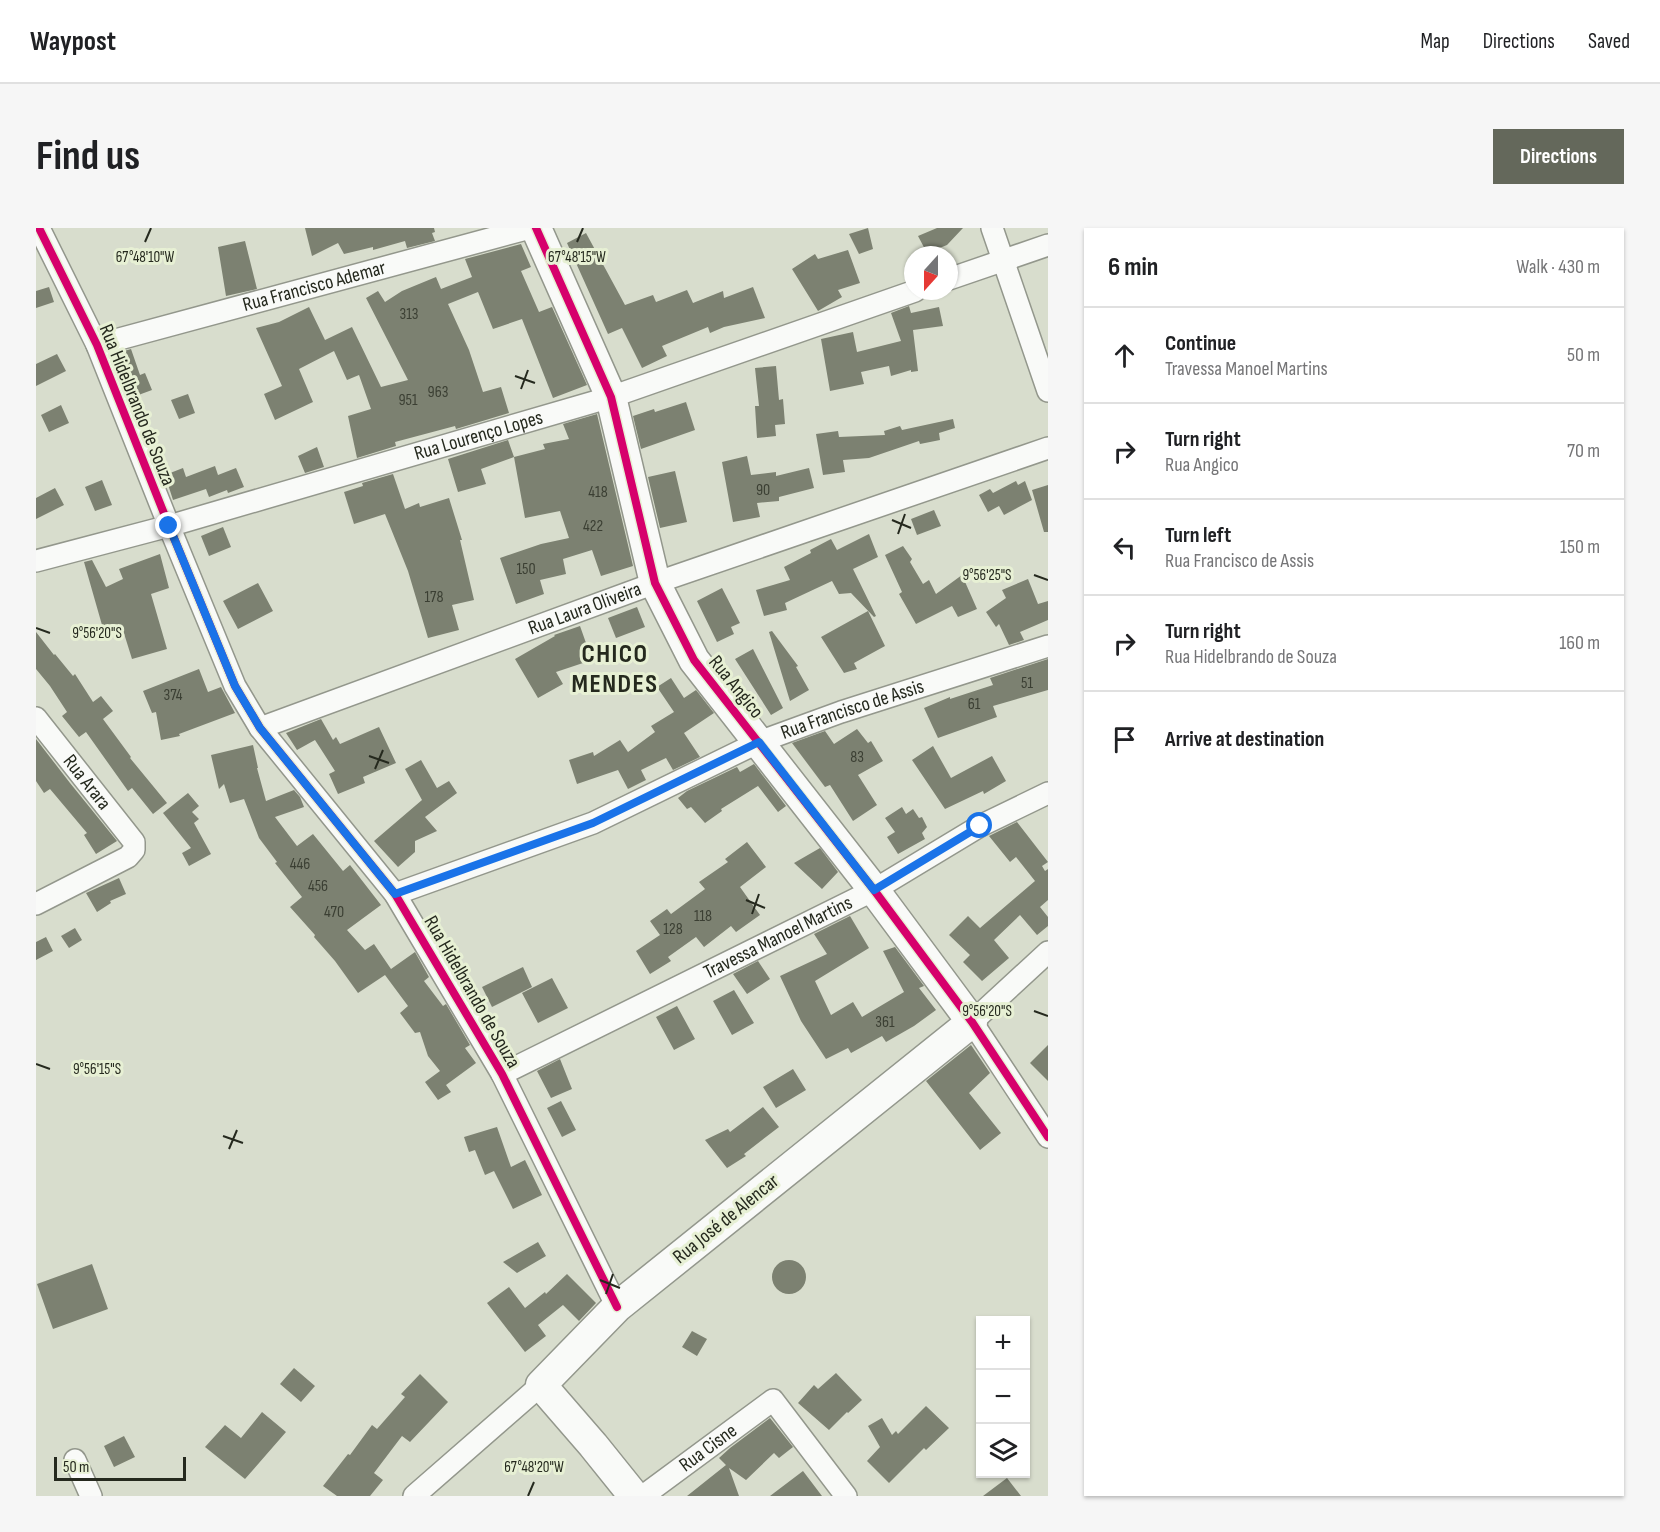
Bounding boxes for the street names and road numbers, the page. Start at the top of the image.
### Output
street label: Rua Francisco Ademar [240,255,389,317]
street label: Rua Hidelbrando de Souza [94,321,180,489]
street label: Rua Lourenço Lopes [411,406,546,466]
street label: Rua Laura Oliveira [525,577,645,640]
street label: Rua Angico [703,651,769,723]
street label: Rua Francisco de Assis [778,674,927,745]
street label: Rua Arara [58,750,116,815]
street label: Travessa Manoel Martins [700,891,856,984]
street label: Rua Hidelbrando de Souza [419,912,525,1072]
street label: Rua José de Alencar [668,1169,784,1269]
street label: Rua Cisne [675,1419,742,1477]

